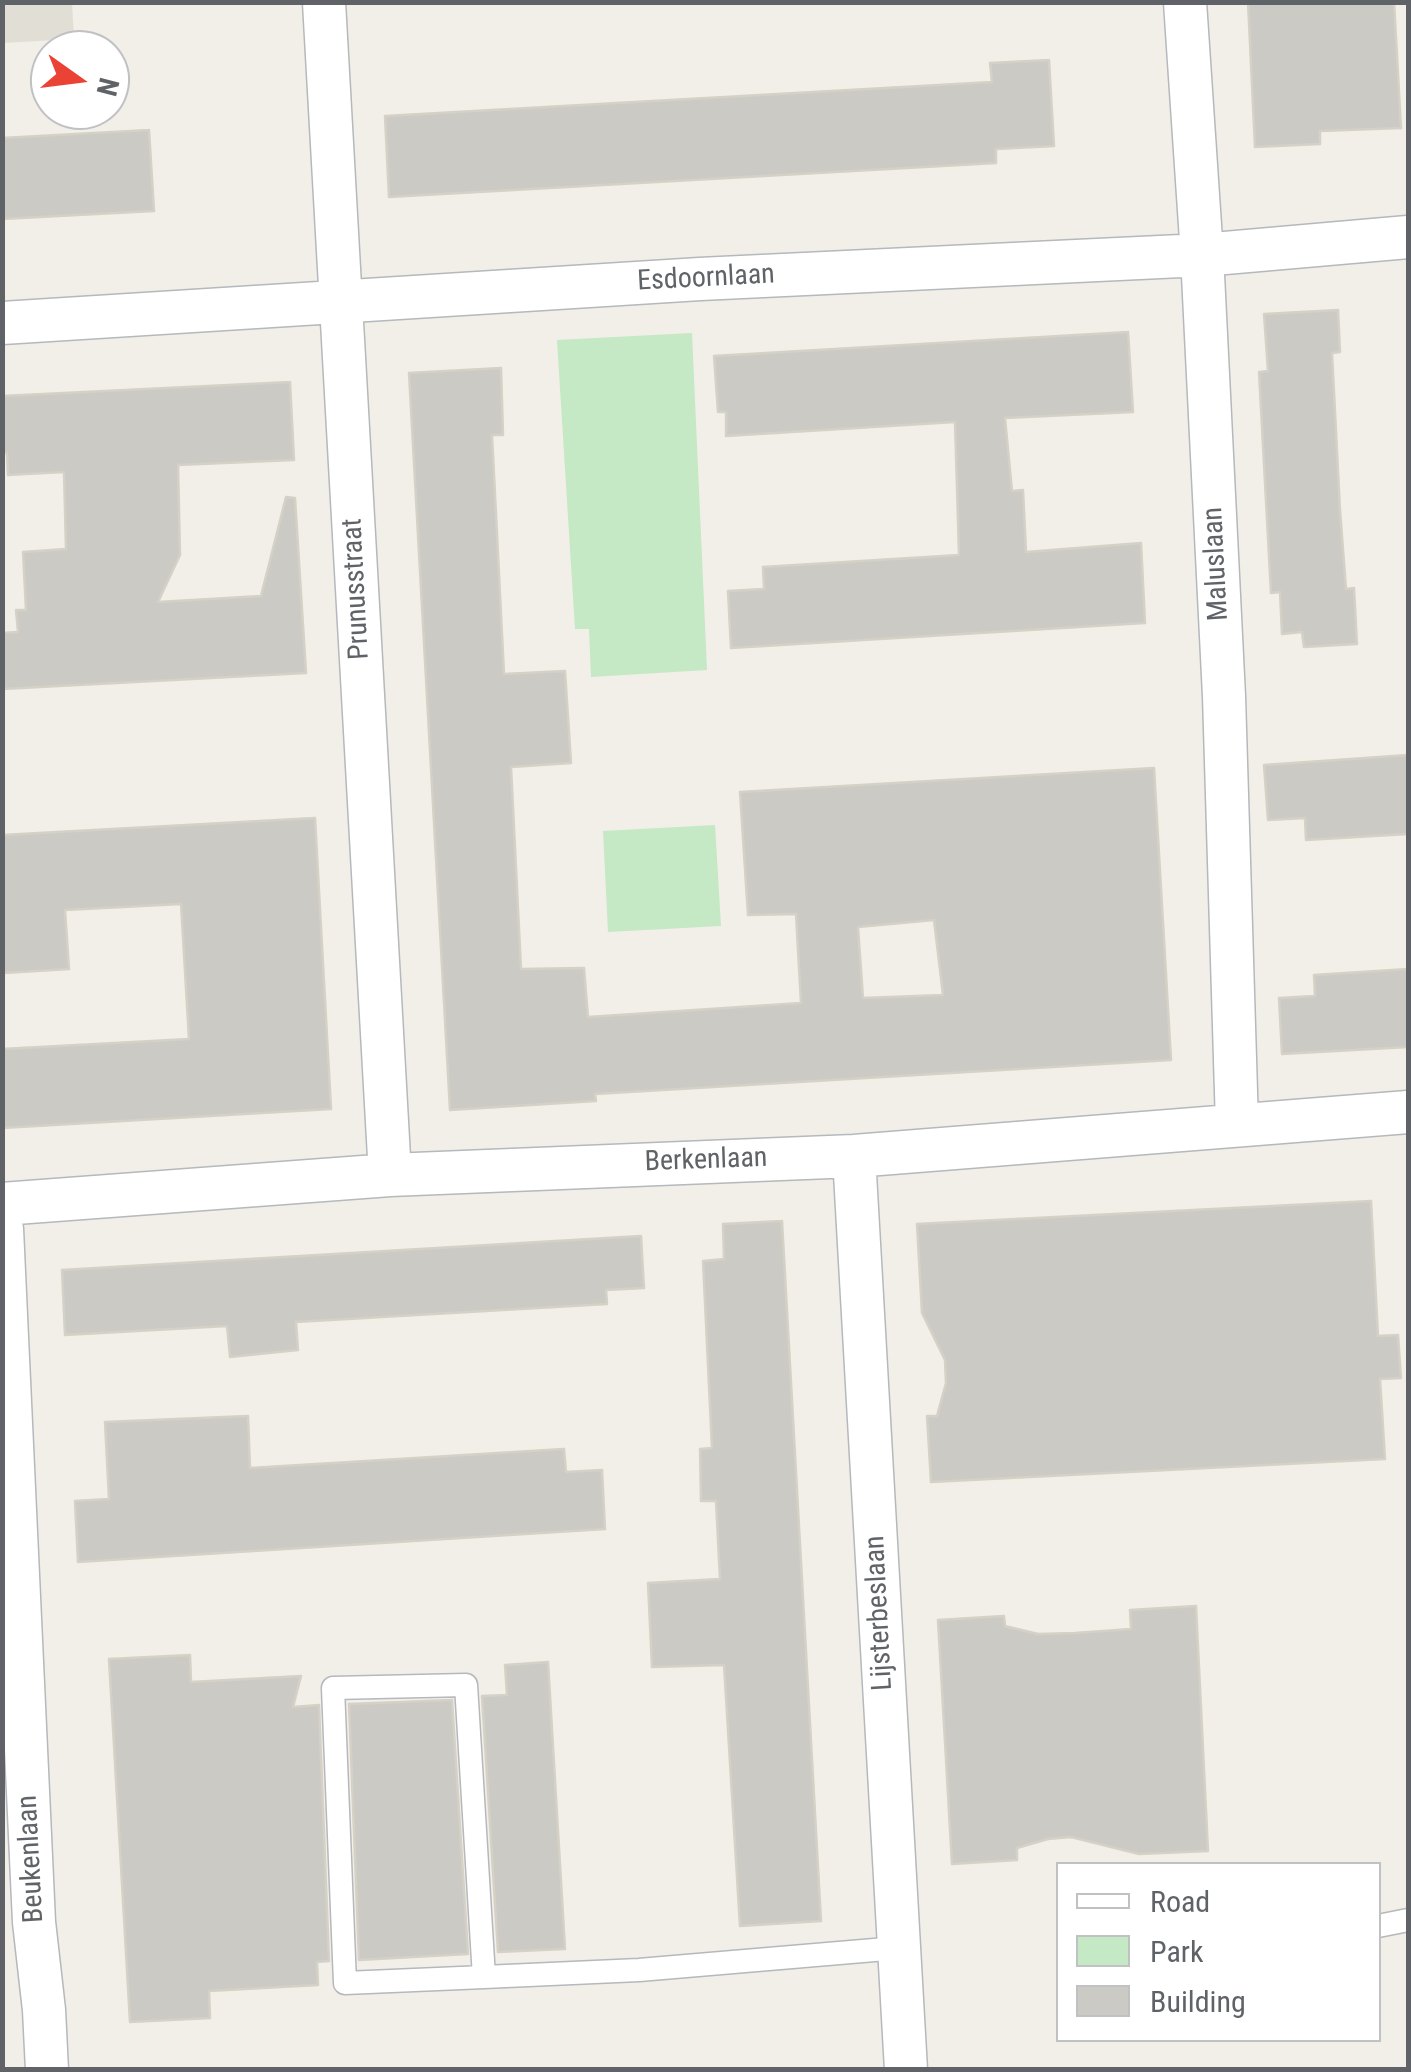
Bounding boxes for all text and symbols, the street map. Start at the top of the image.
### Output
north arrow [30,30,130,130]
text: N [90,75,126,99]
street label: Esdoornlaan [636,259,776,299]
street label: Maluslaan [1197,506,1237,622]
street label: Prunusstraat [337,517,377,661]
street label: Berkenlaan [644,1142,768,1180]
street label: Lijsterbeslaan [859,1535,901,1691]
street label: Beukenlaan [12,1794,52,1924]
legend [1056,1862,1381,2042]
text: Road [1150,1884,1210,1919]
text: Park [1150,1934,1204,1969]
text: Building [1150,1984,1246,2019]

